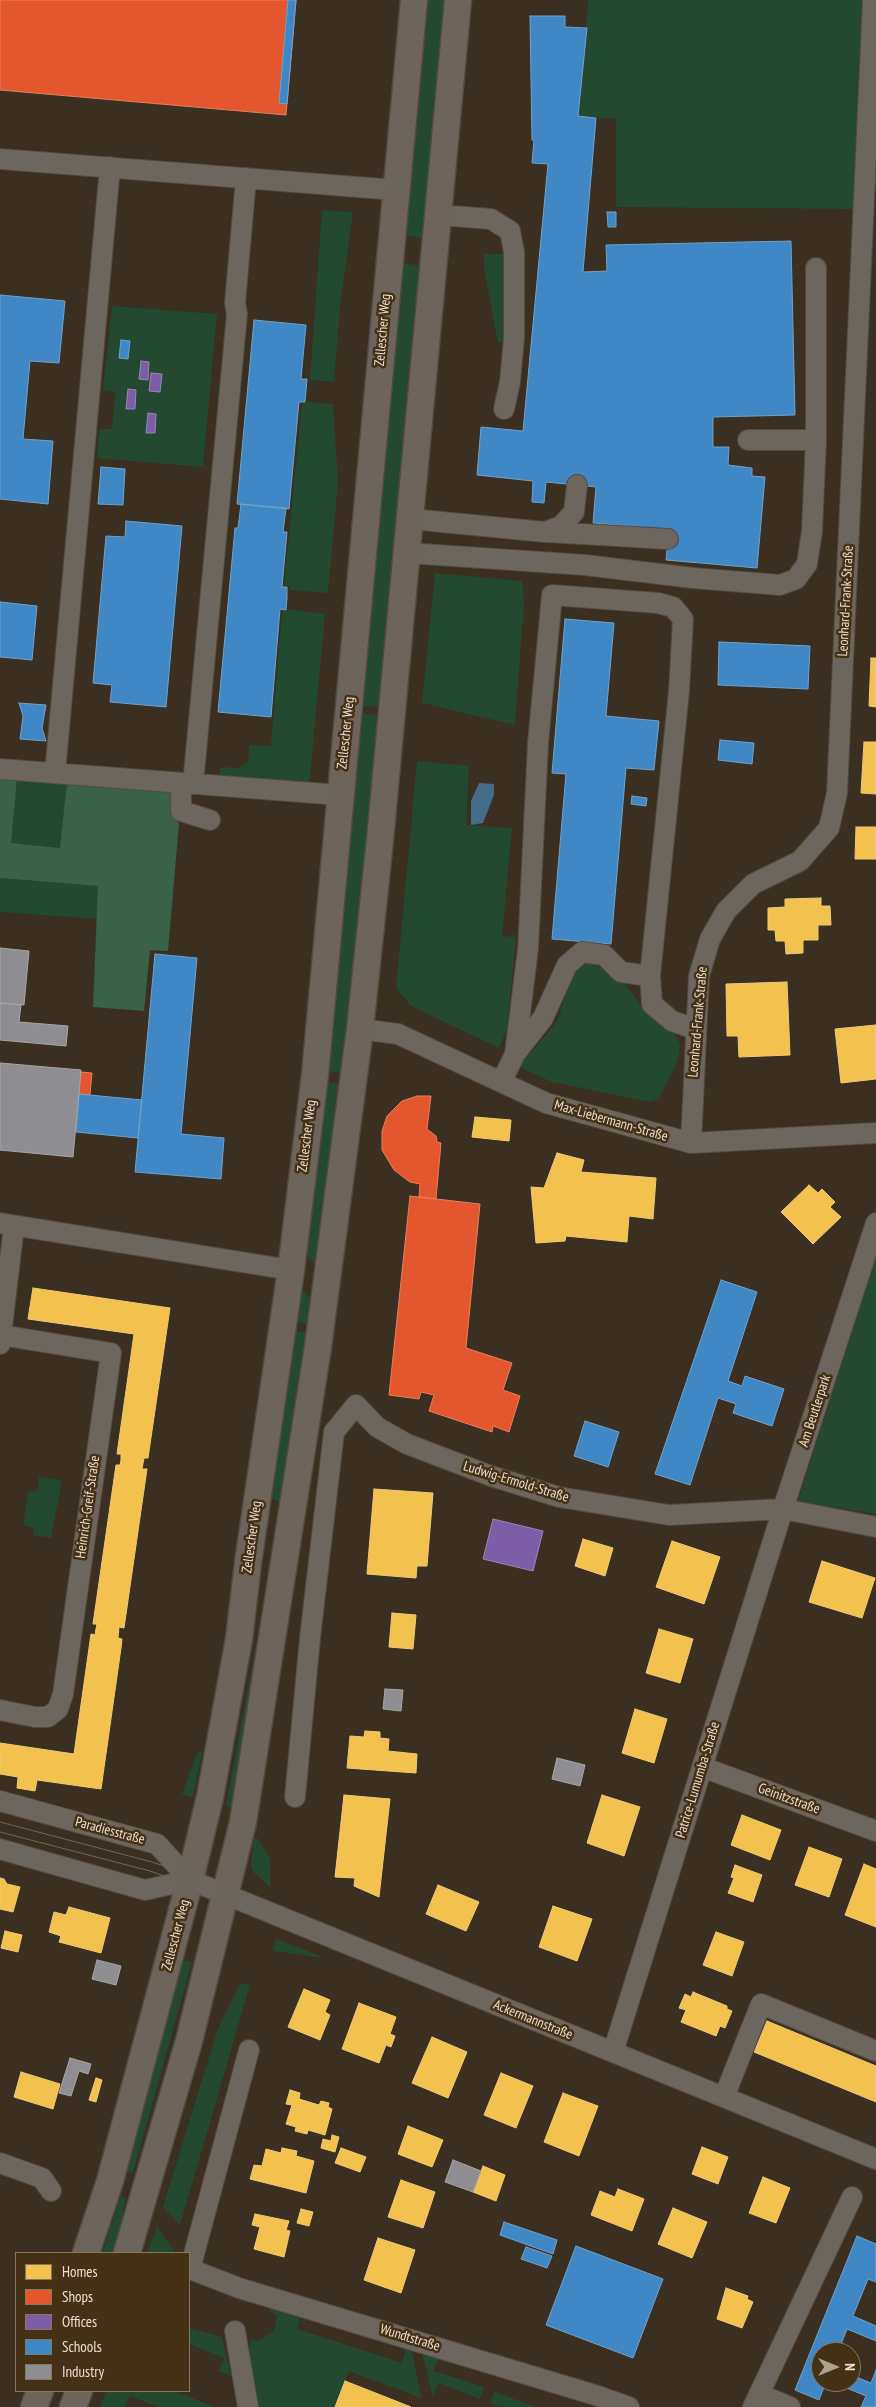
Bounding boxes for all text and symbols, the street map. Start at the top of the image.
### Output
street label: Zellescher Weg [371,293,395,367]
street label: Leonhard-Frank-Straße [835,545,857,657]
street label: Zellescher Weg [334,696,358,770]
street label: Leonhard-Frank-Straße [685,966,711,1078]
street label: Max-Liebermann-Straße [552,1097,670,1145]
street label: Zellescher Weg [294,1099,320,1173]
street label: Am Beutlerpark [795,1373,835,1449]
street label: Heinrich-Greif-Straße [72,1455,104,1559]
street label: Ludwig-Ermold-Straße [461,1458,571,1506]
street label: Zellescher Weg [239,1500,265,1574]
street label: Patrice-Lumumba-Straße [672,1720,724,1840]
street label: Geinitzstraße [756,1780,822,1818]
street label: Paradiesstraße [73,1814,147,1848]
street label: Zellescher Weg [158,1898,194,1972]
street label: Ackermannstraße [491,1996,575,2044]
legend [15,2252,190,2392]
text: Homes [62,2262,98,2281]
text: Shops [62,2287,93,2306]
text: Offices [62,2312,97,2331]
street label: Wundtstraße [378,2321,442,2355]
text: Schools [62,2337,102,2356]
north arrow [811,2342,861,2392]
text: Industry [62,2362,104,2381]
text: N [841,2363,859,2371]

